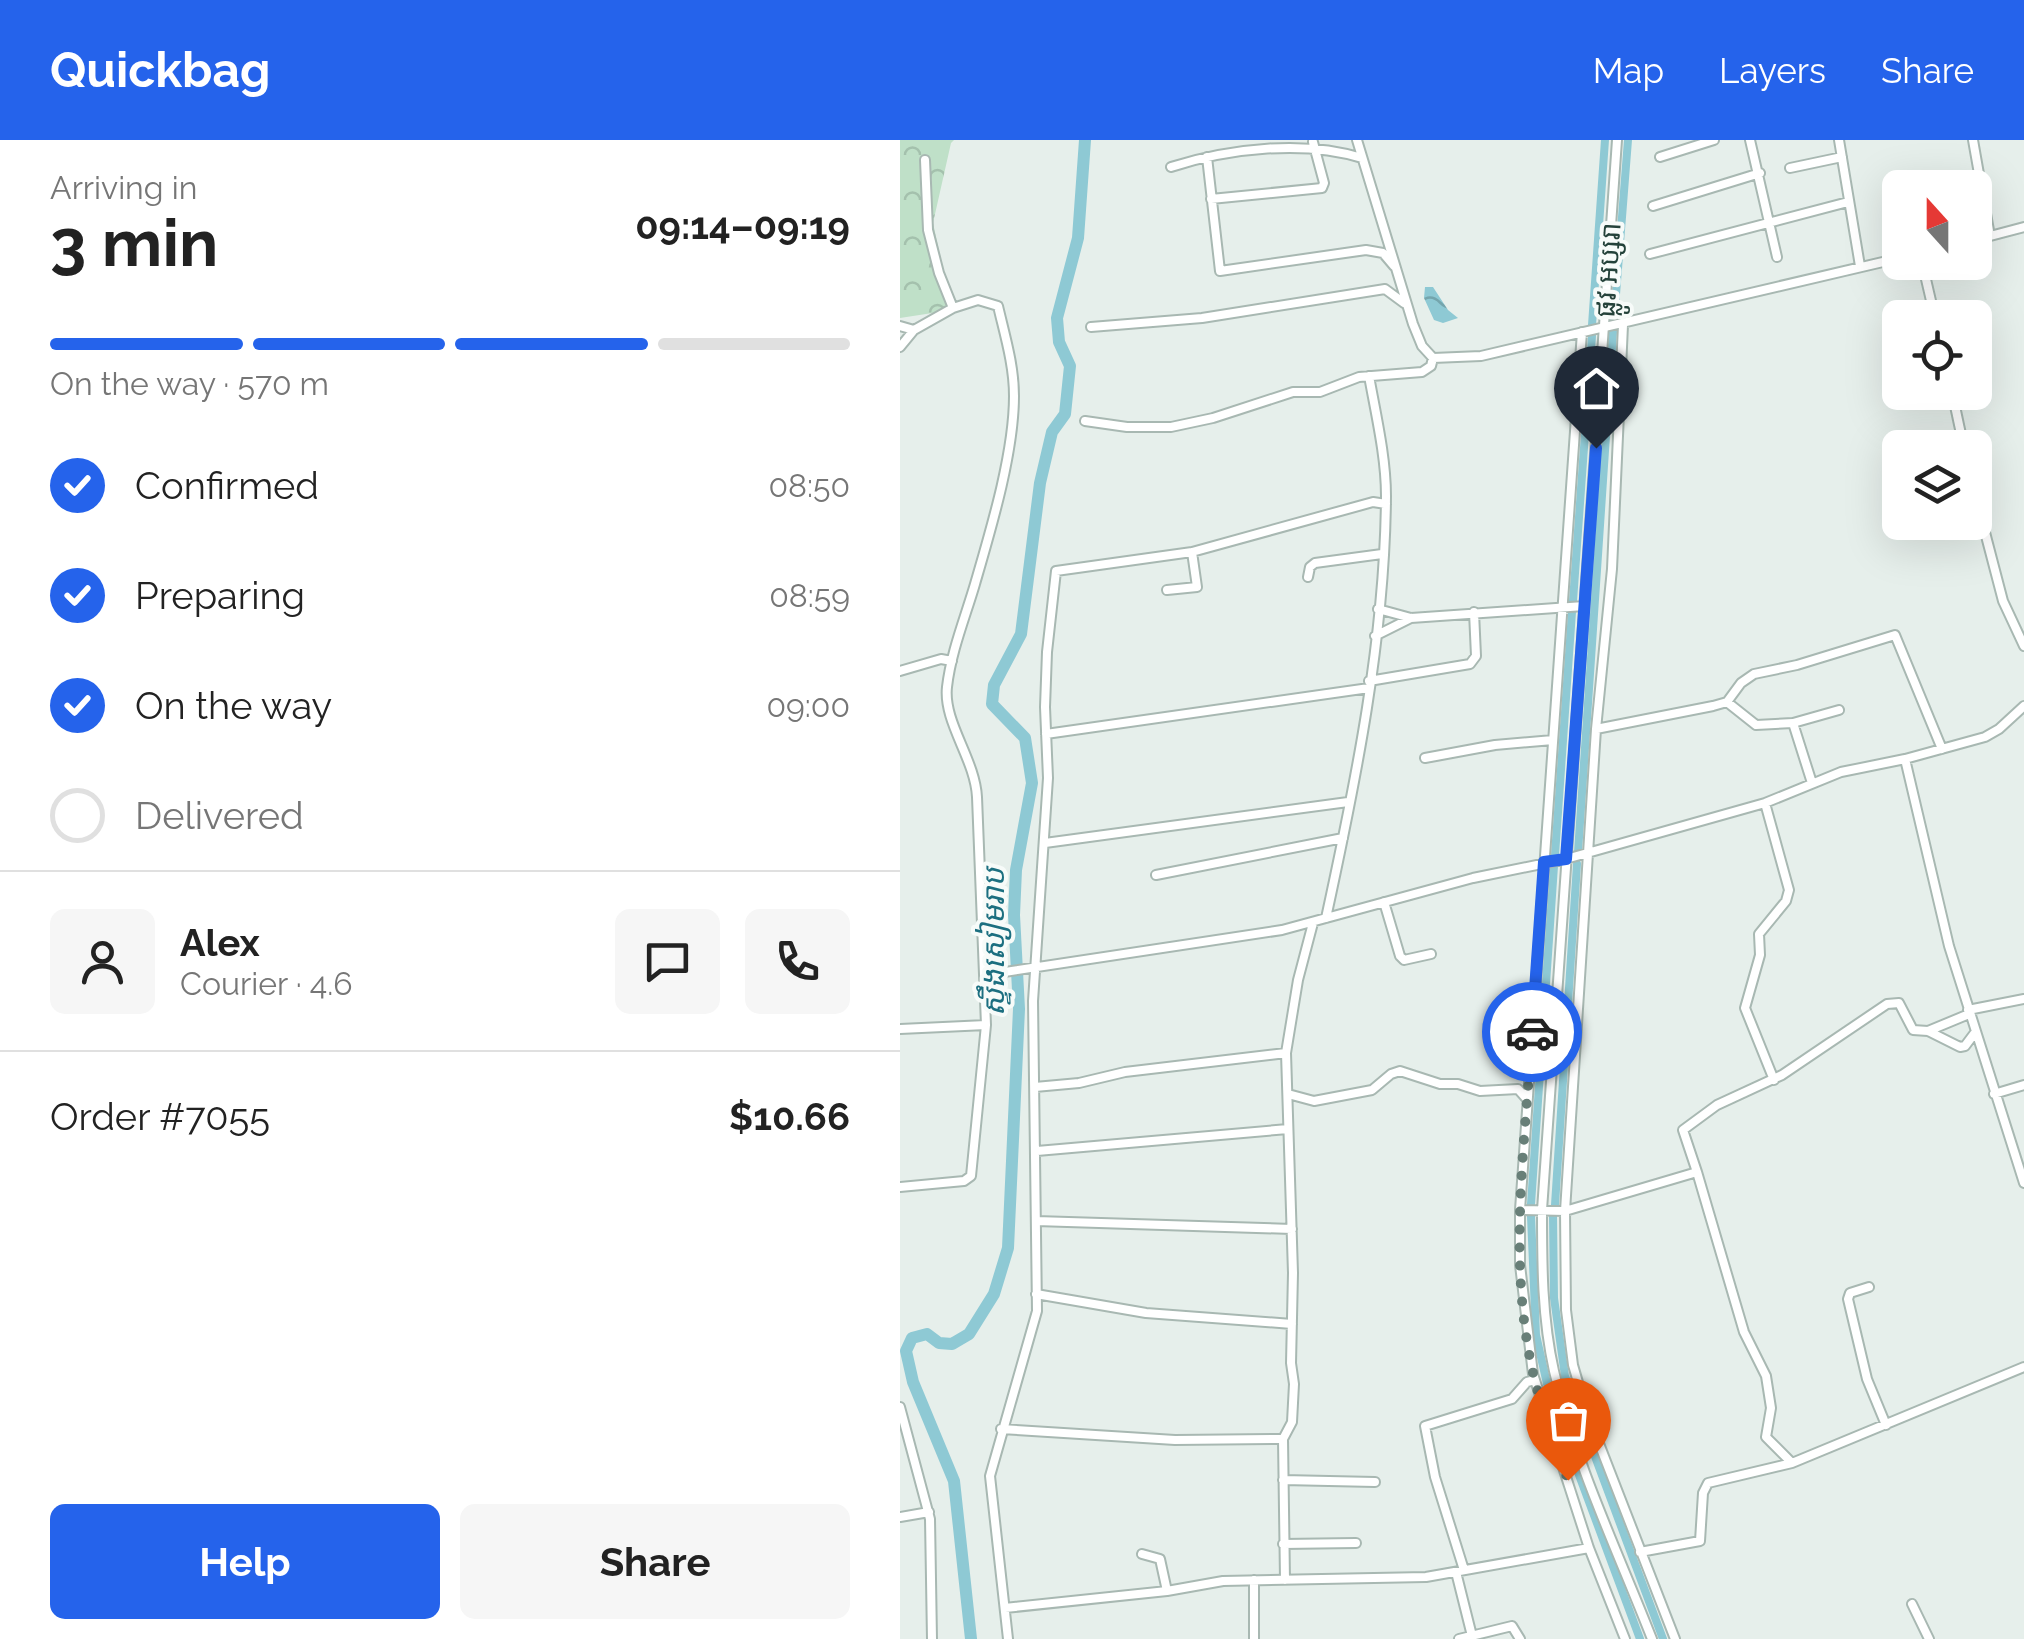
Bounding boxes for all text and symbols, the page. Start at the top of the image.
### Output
text: Quickbag [50,42,270,98]
text: Map [1593,50,1664,91]
text: Layers [1719,50,1826,91]
text: Share [1881,50,1974,91]
text: Arriving in [50,169,197,206]
north arrow [1882,170,1992,280]
map controls [1882,170,1992,540]
text: 09:14–09:19 [635,203,850,248]
text: 3 min [50,205,218,281]
street label: ផ្លូវ អប្សរា [1588,221,1636,319]
button: locate [1882,300,1992,410]
pin [1554,346,1639,449]
icon: home [1569,361,1624,416]
text: On the way · 570 m [50,365,329,402]
button: layers [1882,430,1992,540]
icon: check [50,458,105,513]
text: Confirmed [135,463,319,508]
text: 08:50 [768,467,850,504]
icon: check [50,568,105,623]
text: Preparing [135,573,305,618]
text: 08:59 [769,577,850,614]
icon: check [50,678,105,733]
text: On the way [135,683,332,728]
text: 09:00 [766,687,850,724]
text: Delivered [135,793,304,838]
water label: ស្ទឹងសៀមរាប [974,865,1012,1016]
button: person [50,909,155,1014]
button: chat [615,909,720,1014]
button: phone [745,909,850,1014]
text: Alex [180,920,260,965]
text: Courier · 4.6 [180,965,353,1002]
courier [1482,982,1582,1082]
icon: car [1505,1005,1560,1060]
text: Order #7055 [50,1094,270,1139]
text: $10.66 [729,1094,850,1139]
pin [1526,1378,1611,1481]
icon: bag [1541,1393,1596,1448]
button: Help [50,1504,440,1619]
button: Share [460,1504,850,1619]

